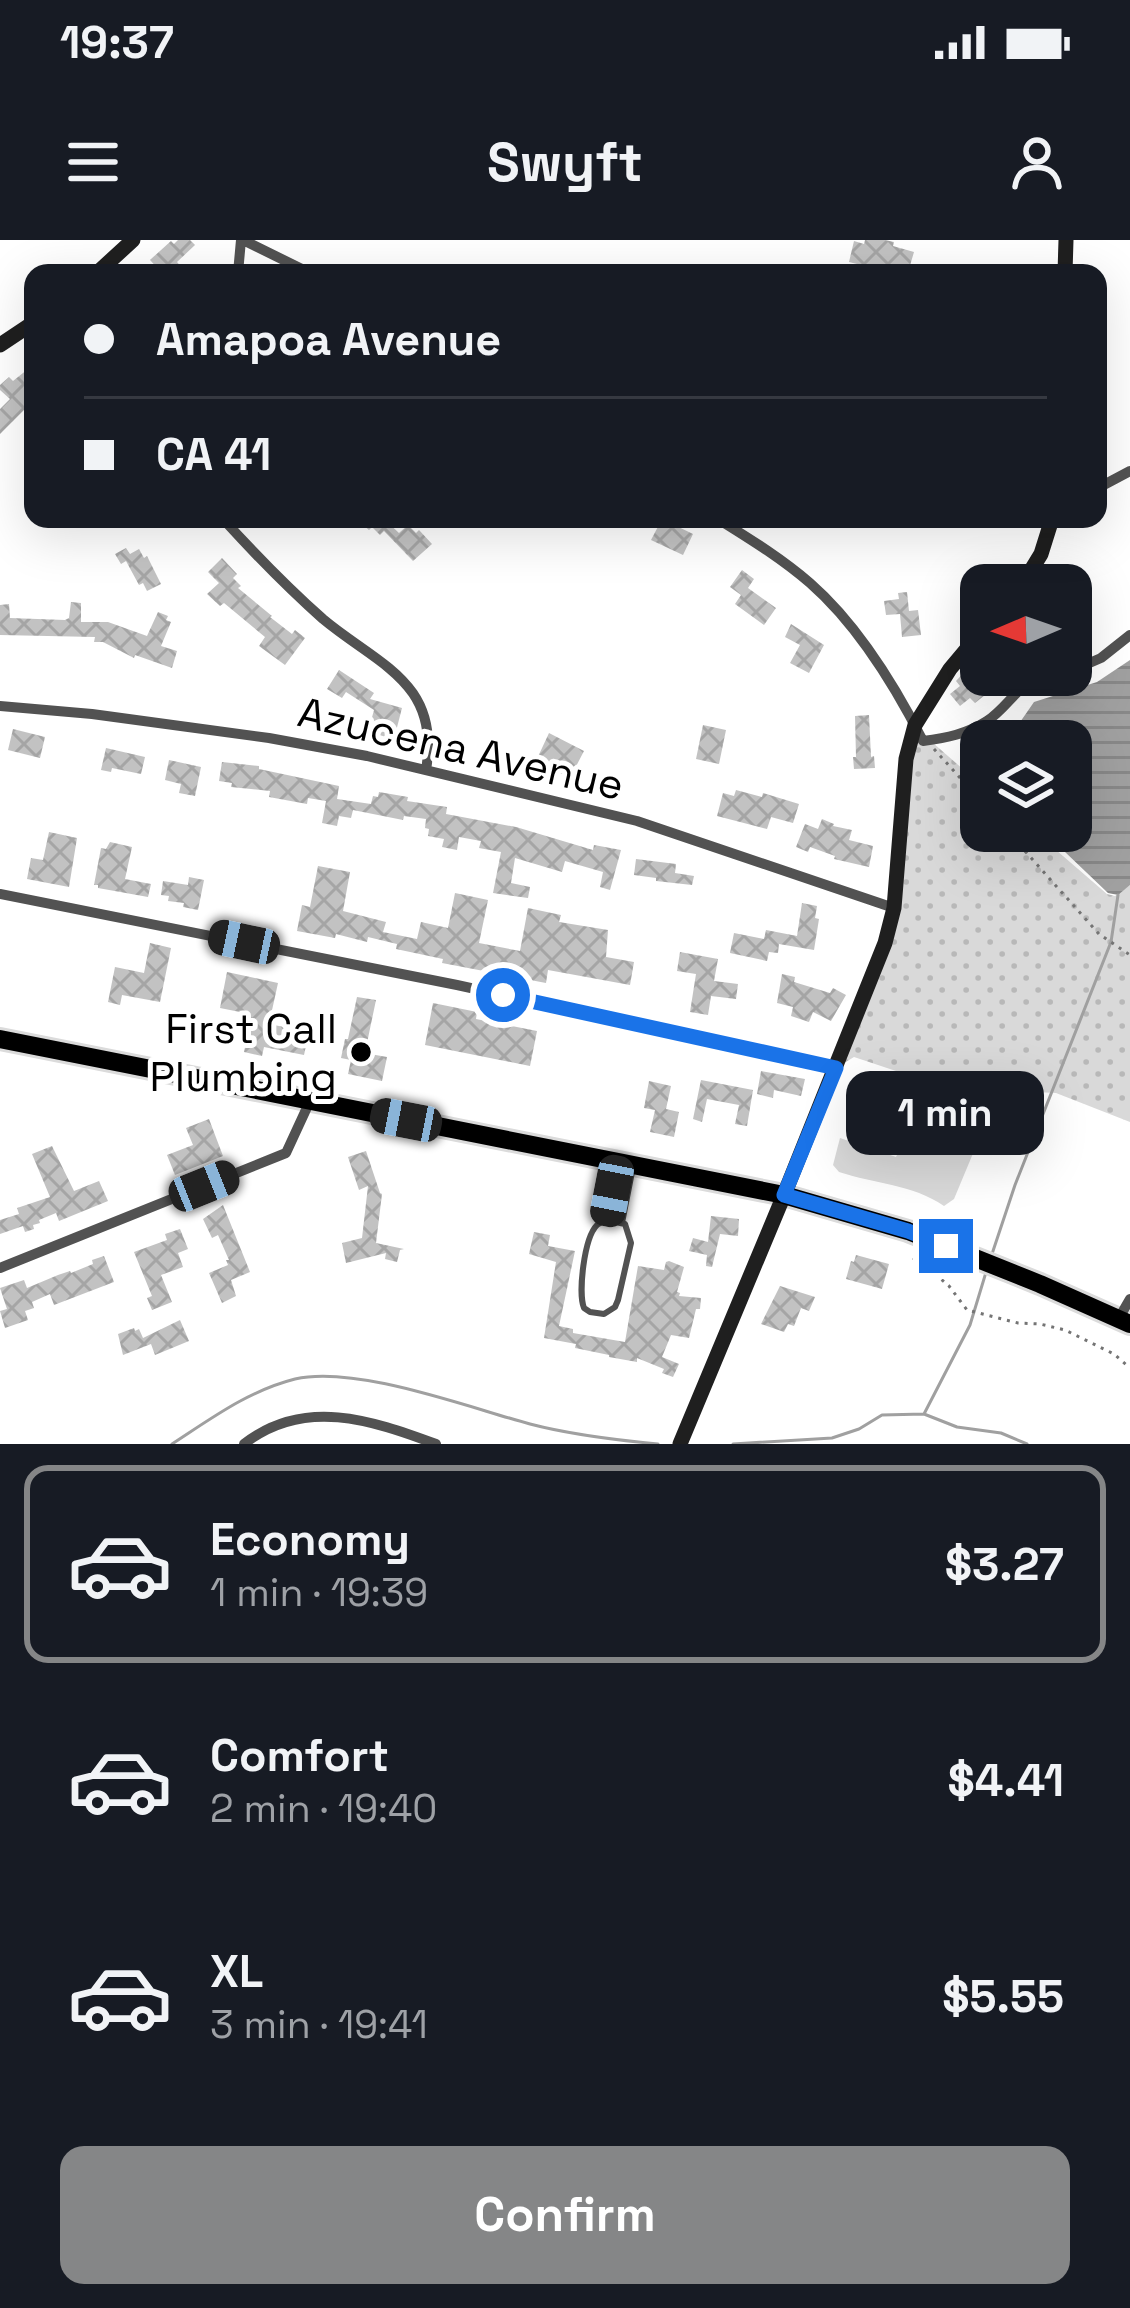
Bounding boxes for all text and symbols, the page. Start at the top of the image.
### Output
text: 19:37 [60,14,174,71]
text: Swyft [487,128,643,197]
icon: menu [60,129,126,195]
icon: person [1004,129,1070,195]
text: Amapoa Avenue [156,311,501,368]
text: CA 41 [156,426,271,483]
north arrow [960,564,1092,696]
map controls [960,564,1092,852]
street label: Azucena Avenue [293,685,629,812]
button: layers [960,720,1092,852]
car [205,917,283,967]
route start [476,968,530,1022]
place label: First Call Plumbing [150,1002,337,1103]
marker: First Call Plumbing [348,1039,374,1065]
callout: 1 min [847,1072,1045,1156]
text: 1 min [897,1088,993,1137]
car [367,1095,445,1145]
car [587,1152,637,1230]
car [164,1156,244,1216]
route end [919,1219,973,1273]
icon: car [66,1510,174,1618]
text: Economy [210,1511,410,1568]
text: $3.27 [945,1536,1064,1593]
text: 1 min · 19:39 [210,1568,428,1617]
icon: car [66,1726,174,1834]
text: Comfort [210,1727,389,1784]
text: $4.41 [947,1752,1064,1809]
text: 2 min · 19:40 [210,1784,437,1833]
icon: car [66,1942,174,2050]
text: XL [210,1943,263,2000]
text: $5.55 [942,1968,1064,2025]
text: 3 min · 19:41 [210,2000,428,2049]
button: Confirm [60,2146,1070,2284]

